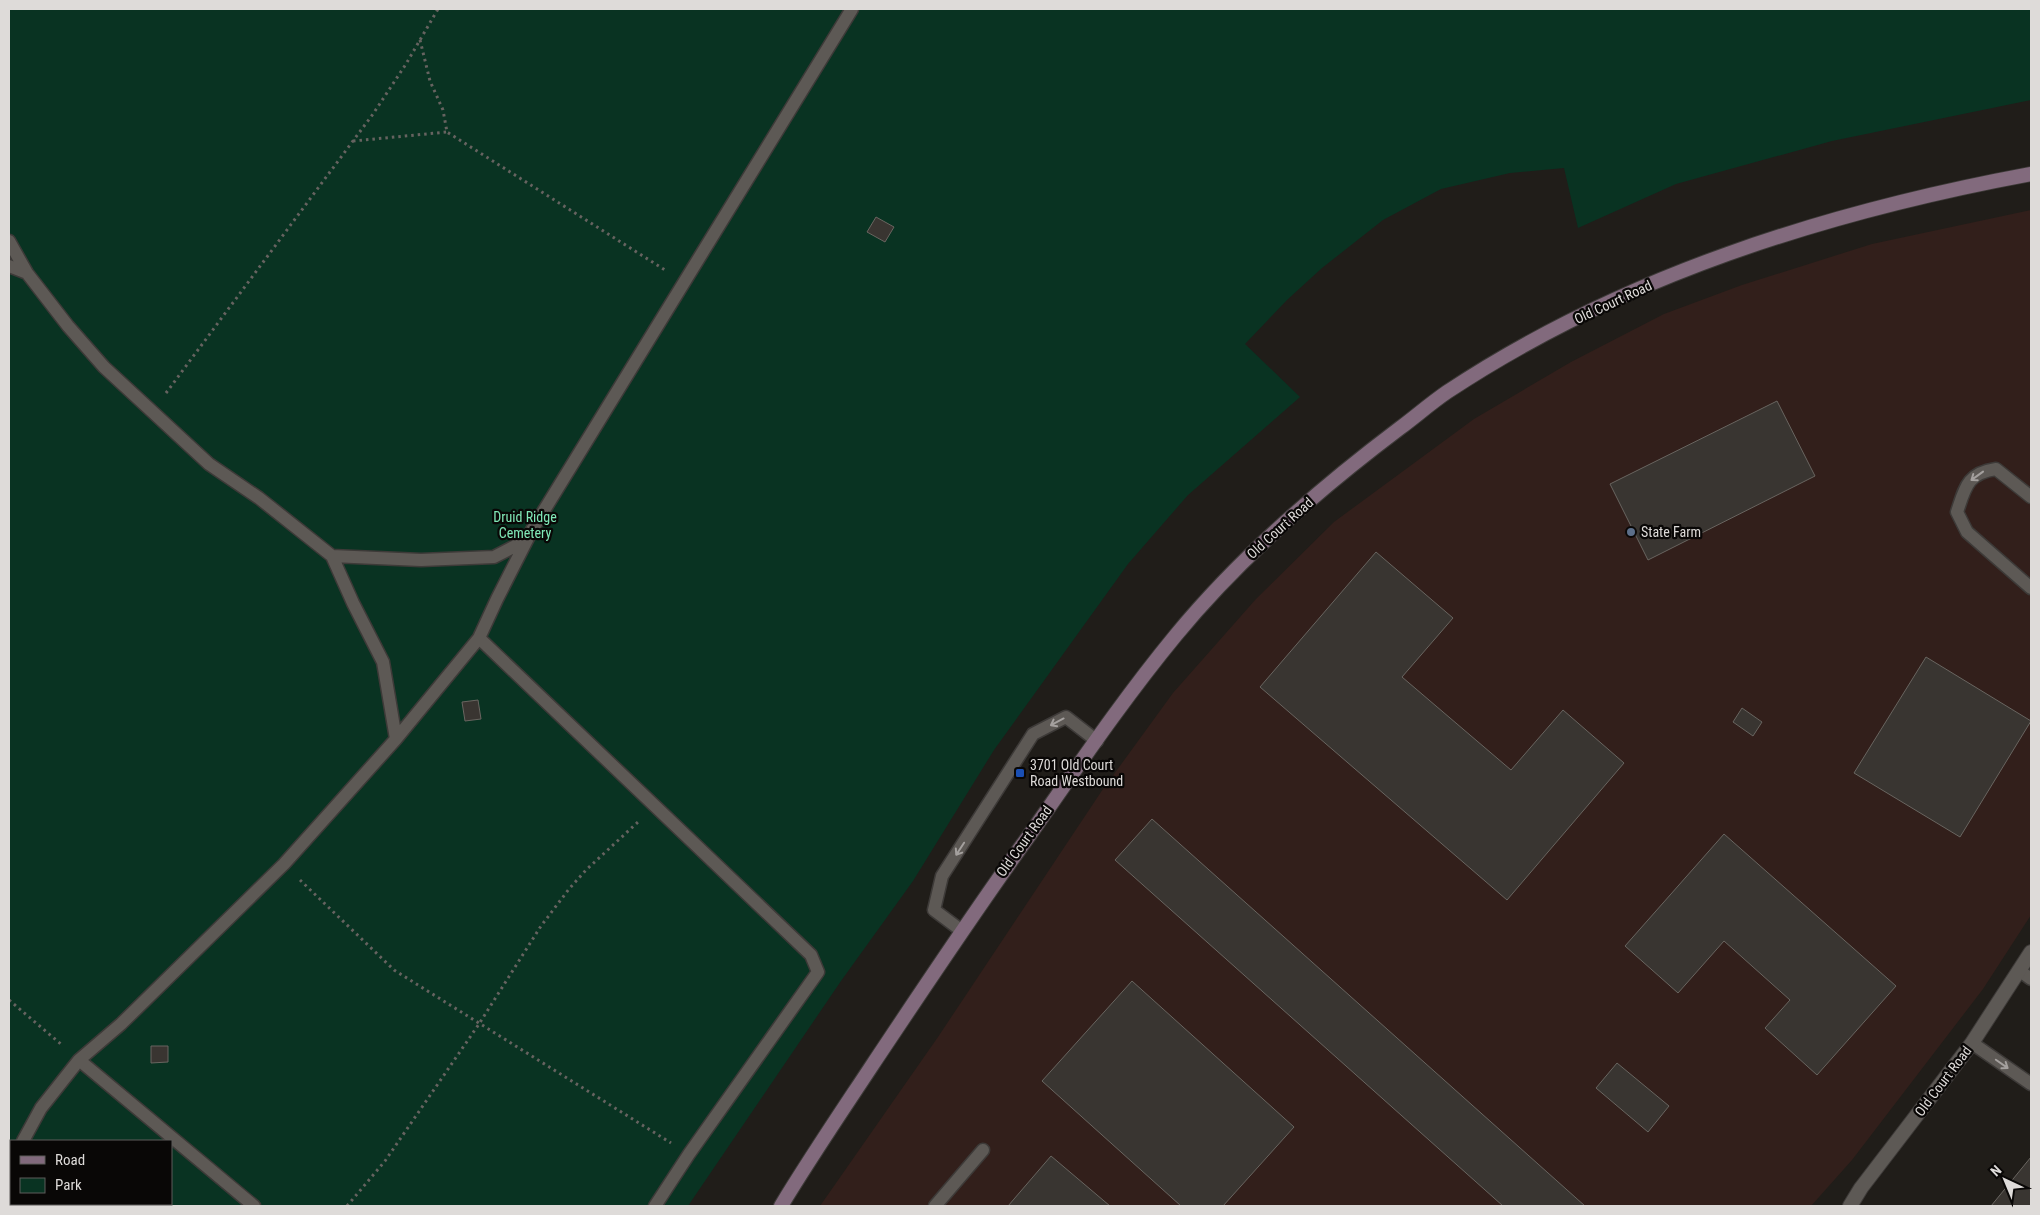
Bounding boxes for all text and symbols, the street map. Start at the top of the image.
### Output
street label: Old Court Road [1572,277,1654,327]
one-way arrow [1970,470,1983,481]
street label: Old Court Road [1244,494,1316,562]
park label: Druid Ridge Cemetery [493,509,557,541]
place label: State Farm [1641,524,1701,540]
marker: State Farm [1625,526,1637,538]
one-way arrow [1050,718,1065,727]
place label: 3701 Old Court Road Westbound [1030,757,1123,789]
marker: 3701 Old Court Road Westbound [1014,767,1026,779]
street label: Old Court Road [993,802,1055,880]
one-way arrow [955,842,965,856]
street label: Old Court Road [1911,1043,1975,1119]
one-way arrow [1995,1059,2009,1069]
legend [10,1140,172,1205]
text: Road [55,1151,85,1169]
north arrow [1980,1155,2030,1205]
text: N [1987,1162,2005,1179]
text: Park [55,1176,82,1194]

